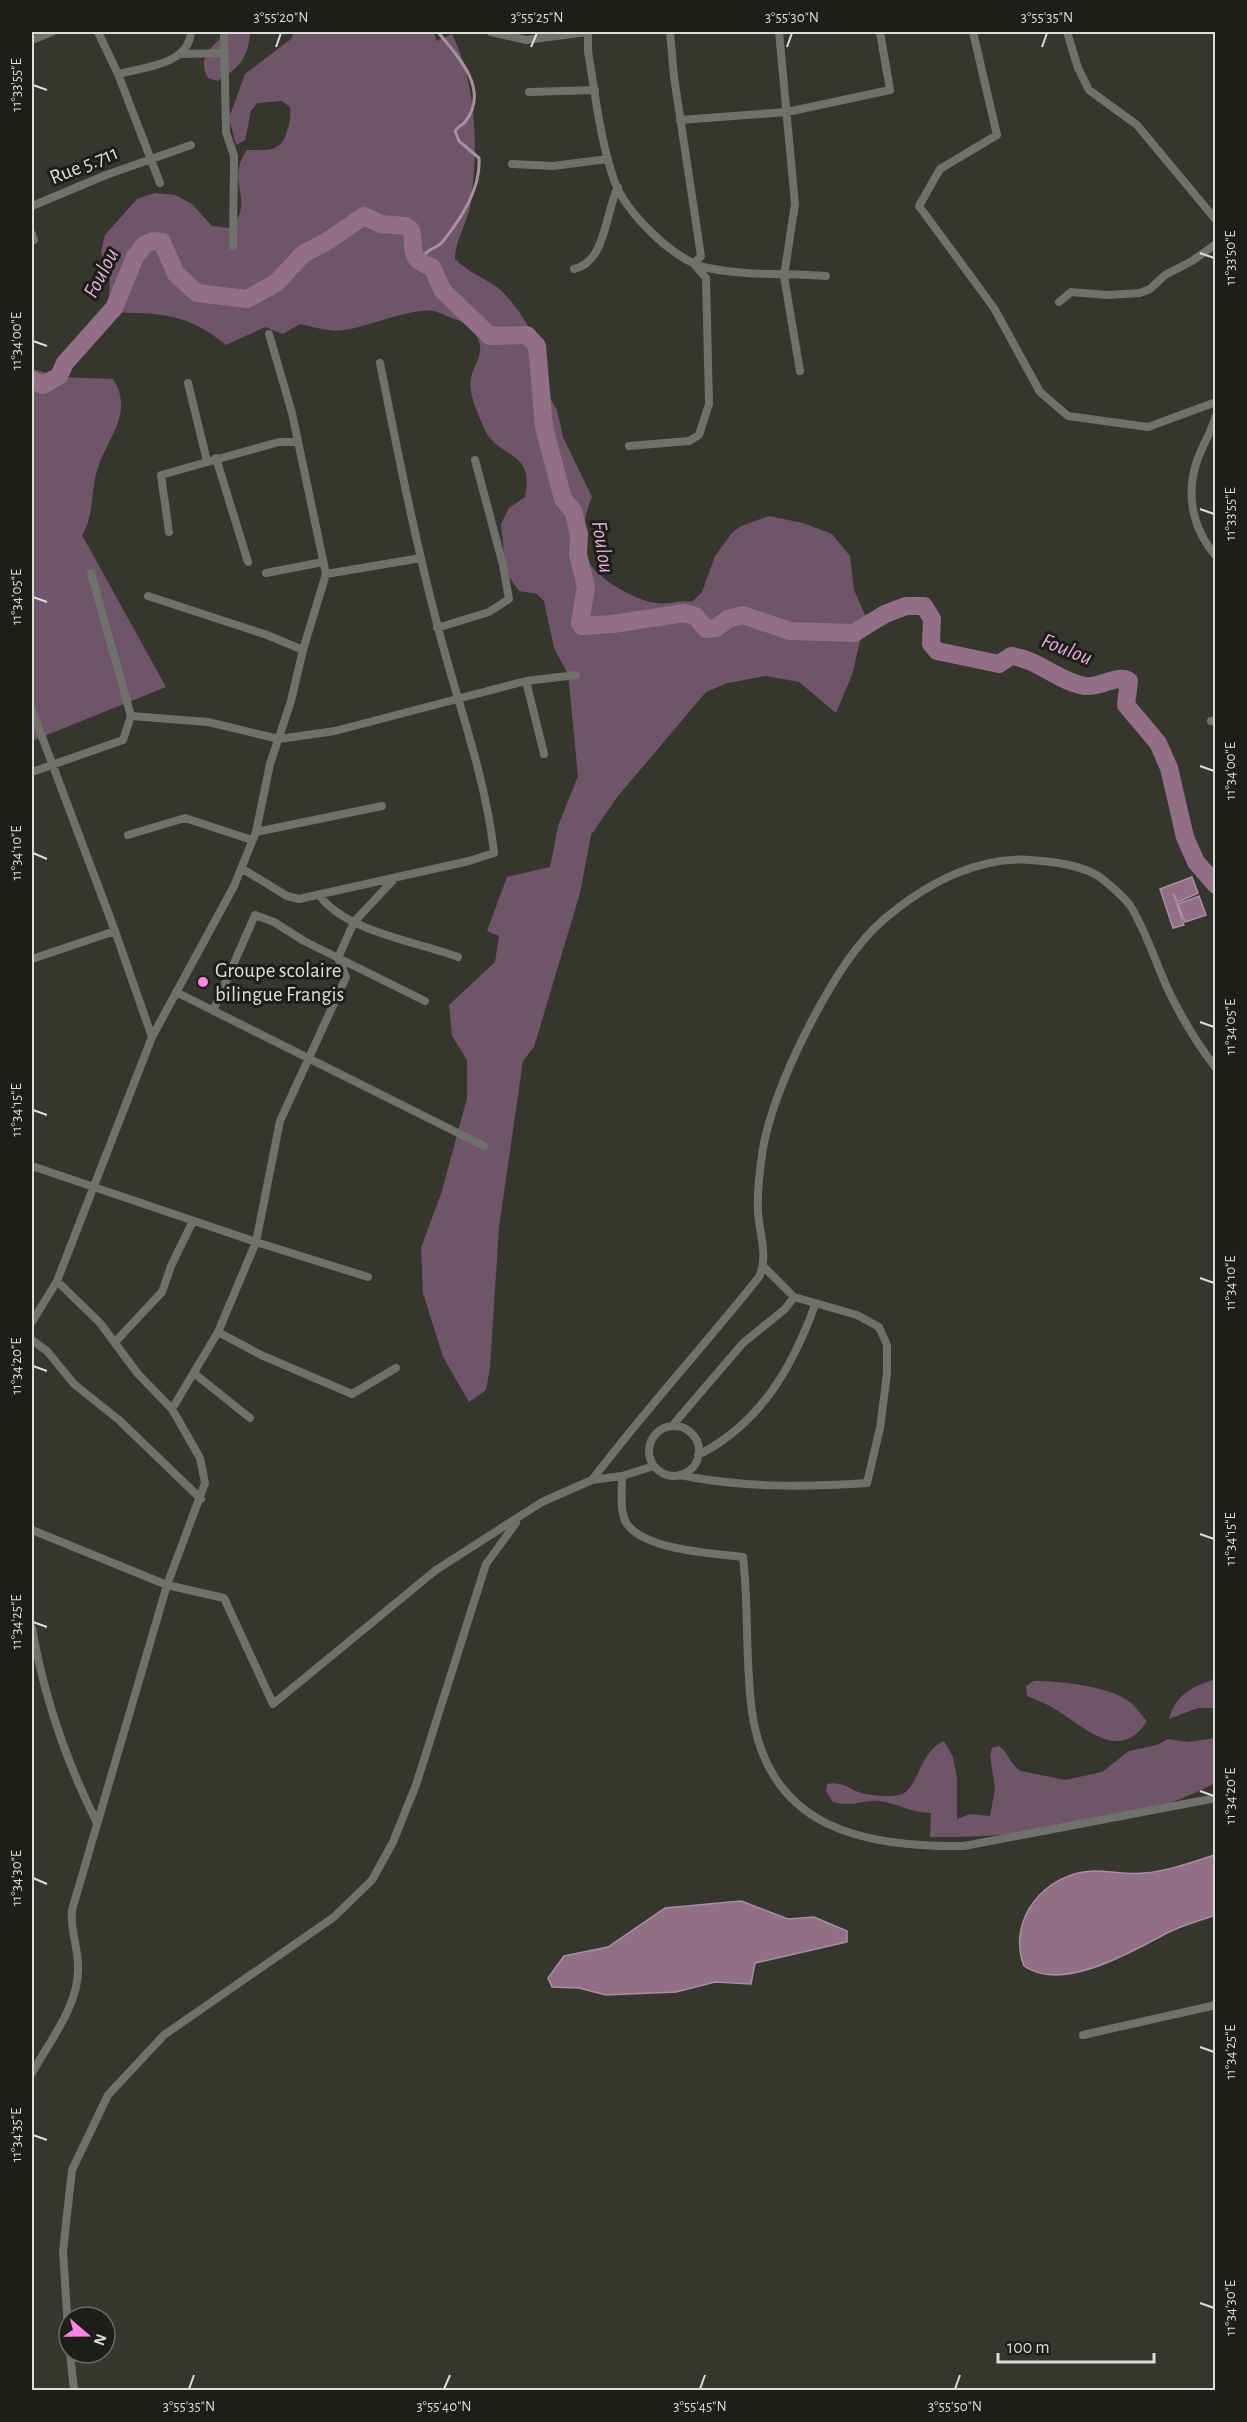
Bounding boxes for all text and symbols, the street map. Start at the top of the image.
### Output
text: 3°55'20"N [254,10,308,25]
text: 3°55'25"N [510,10,564,25]
text: 3°55'30"N [765,10,819,25]
text: 3°55'35"N [1021,10,1073,25]
text: 11°33'55"E [9,58,24,112]
street label: Rue 5.711 [47,142,121,188]
text: 11°33'50"E [1223,230,1238,286]
water label: Foulou [79,245,123,301]
text: 11°34'00"E [9,312,24,370]
text: 11°33'55"E [1223,487,1238,541]
water label: Foulou [588,519,618,575]
text: 11°34'05"E [9,569,24,625]
water label: Foulou [1038,629,1096,669]
text: 11°34'00"E [1223,742,1238,800]
text: 11°34'10"E [9,825,24,881]
place label: Groupe scolaire bilingue Frangis [215,960,344,1005]
marker: Groupe scolaire bilingue Frangis [196,975,210,989]
text: 11°34'05"E [1223,999,1238,1055]
text: 11°34'15"E [9,1083,24,1137]
text: 11°34'10"E [1223,1255,1238,1311]
text: 11°34'20"E [9,1338,24,1394]
text: 11°34'15"E [1223,1512,1238,1566]
text: 11°34'25"E [9,1594,24,1650]
text: 11°34'20"E [1223,1768,1238,1824]
text: 11°34'30"E [9,1850,24,1906]
text: 11°34'25"E [1223,2024,1238,2080]
text: 11°34'35"E [9,2108,24,2162]
text: 11°34'30"E [1223,2280,1238,2336]
north arrow [57,2305,117,2365]
scale bar [998,2326,1154,2364]
text: N [91,2332,110,2348]
text: 100 m [1007,2339,1050,2357]
text: 3°55'35"N [163,2399,215,2414]
text: 3°55'40"N [416,2399,472,2414]
text: 3°55'45"N [673,2399,727,2414]
text: 3°55'50"N [928,2399,982,2414]

